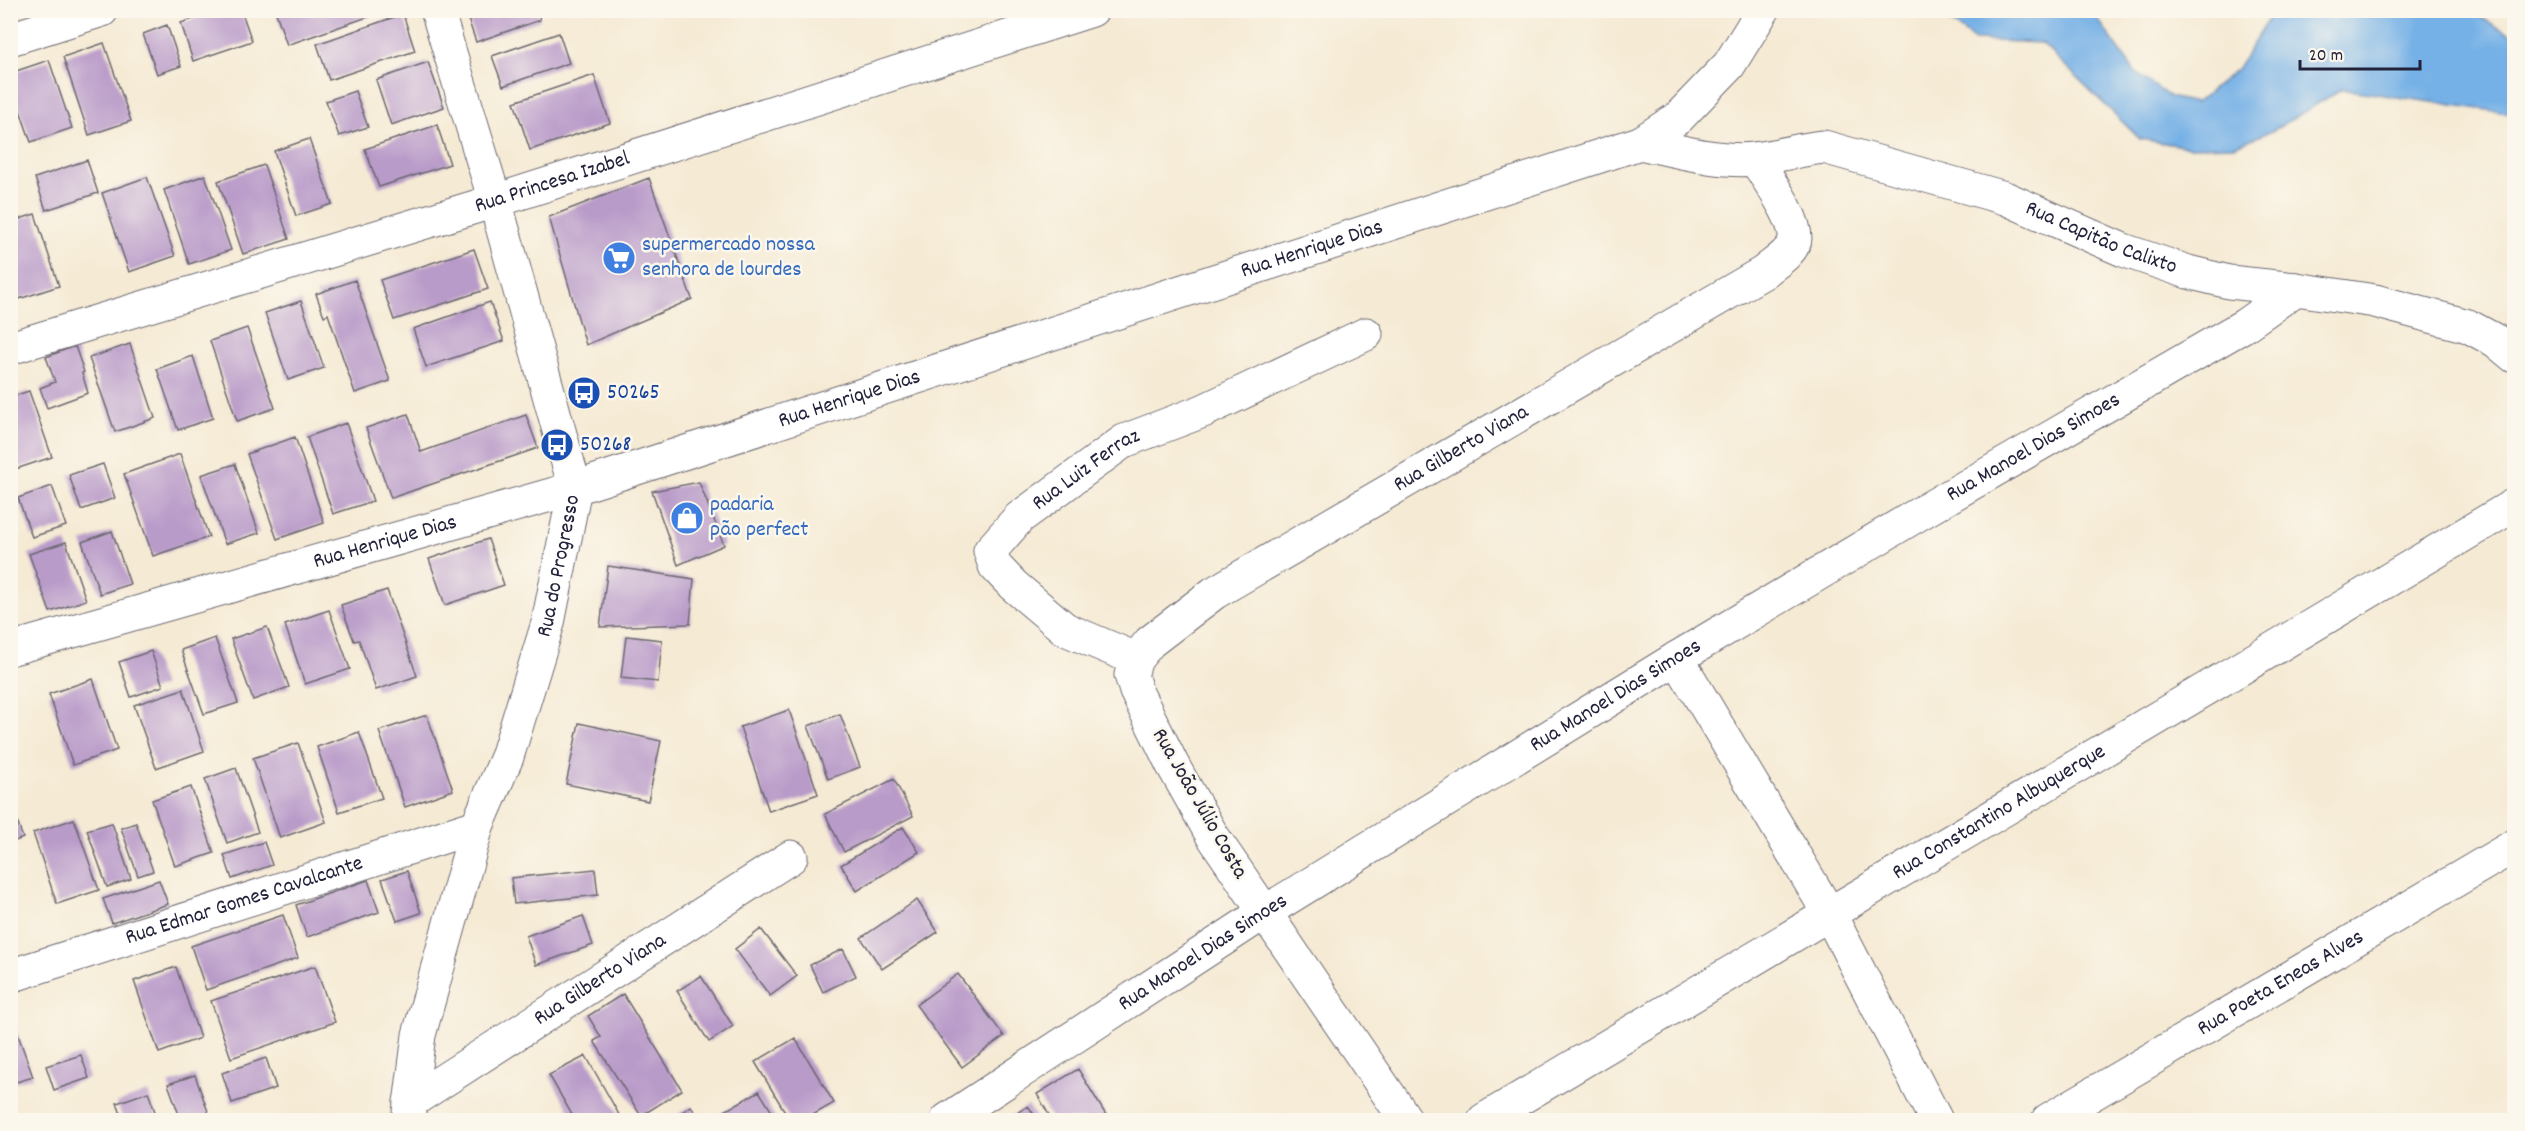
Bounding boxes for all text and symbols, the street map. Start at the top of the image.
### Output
scale bar [2300,33,2420,71]
text: 20 m [2309,44,2343,69]
street label: Rua Princesa Izabel [471,143,634,222]
street label: Rua Capitão Calixto [2020,193,2181,283]
street label: Rua Henrique Dias [1237,212,1387,287]
place label: supermercado nossa senhora de lourdes [642,230,815,286]
supermarket icon: supermercado nossa senhora de lourdes [601,240,637,276]
street label: Rua Henrique Dias [774,362,925,437]
bus stop icon: 50265 [566,375,602,411]
place label: 50265 [607,378,660,409]
street label: Rua Manoel Dias Simoes [1941,385,2126,510]
street label: Rua Gilberto Viana [1388,397,1535,500]
street label: Rua Luiz Ferraz [1026,421,1145,519]
bus stop icon: 50268 [539,427,575,463]
place label: 50268 [580,430,631,461]
place label: padaria pão perfect [710,490,808,546]
street label: Rua do Progresso [529,492,589,641]
shop icon: padaria pão perfect [669,500,705,536]
street label: Rua Henrique Dias [310,507,460,577]
street label: Rua Manoel Dias Simoes [1524,631,1707,761]
street label: Rua João Júlio Costa [1143,723,1255,886]
street label: Rua Constantino Albuquerque [1887,737,2112,888]
street label: Rua Edmar Gomes Cavalcante [122,848,367,953]
street label: Rua Manoel Dias Simoes [1112,886,1294,1019]
street label: Rua Poeta Eneas Alves [2192,922,2370,1044]
street label: Rua Gilberto Viana [528,925,673,1034]

